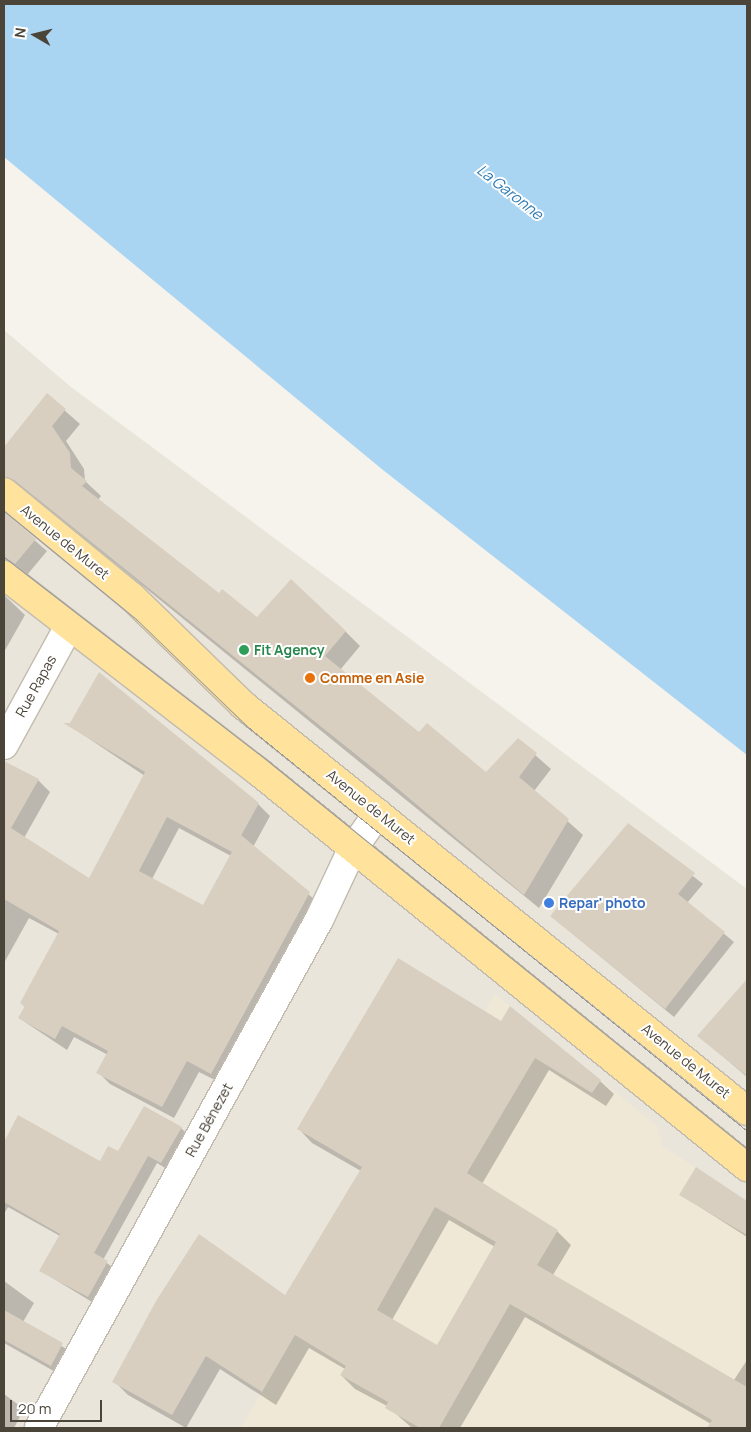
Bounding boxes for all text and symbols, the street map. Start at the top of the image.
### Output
north arrow [10,10,60,60]
text: N [10,27,30,39]
water label: La Garonne [474,161,546,223]
street label: Avenue de Muret [17,501,113,583]
place label: Fit Agency [254,642,325,658]
marker: Fit Agency [238,644,250,656]
street label: Rue Rapas [12,652,60,720]
place label: Comme en Asie [320,670,424,686]
marker: Comme en Asie [304,672,316,684]
street label: Avenue de Muret [323,766,419,848]
place label: Repar' photo [559,895,646,911]
marker: Repar' photo [543,897,555,909]
street label: Avenue de Muret [638,1020,734,1102]
street label: Rue Bénezet [182,1080,236,1160]
scale bar [12,1390,105,1422]
text: 20 m [18,1398,51,1419]

